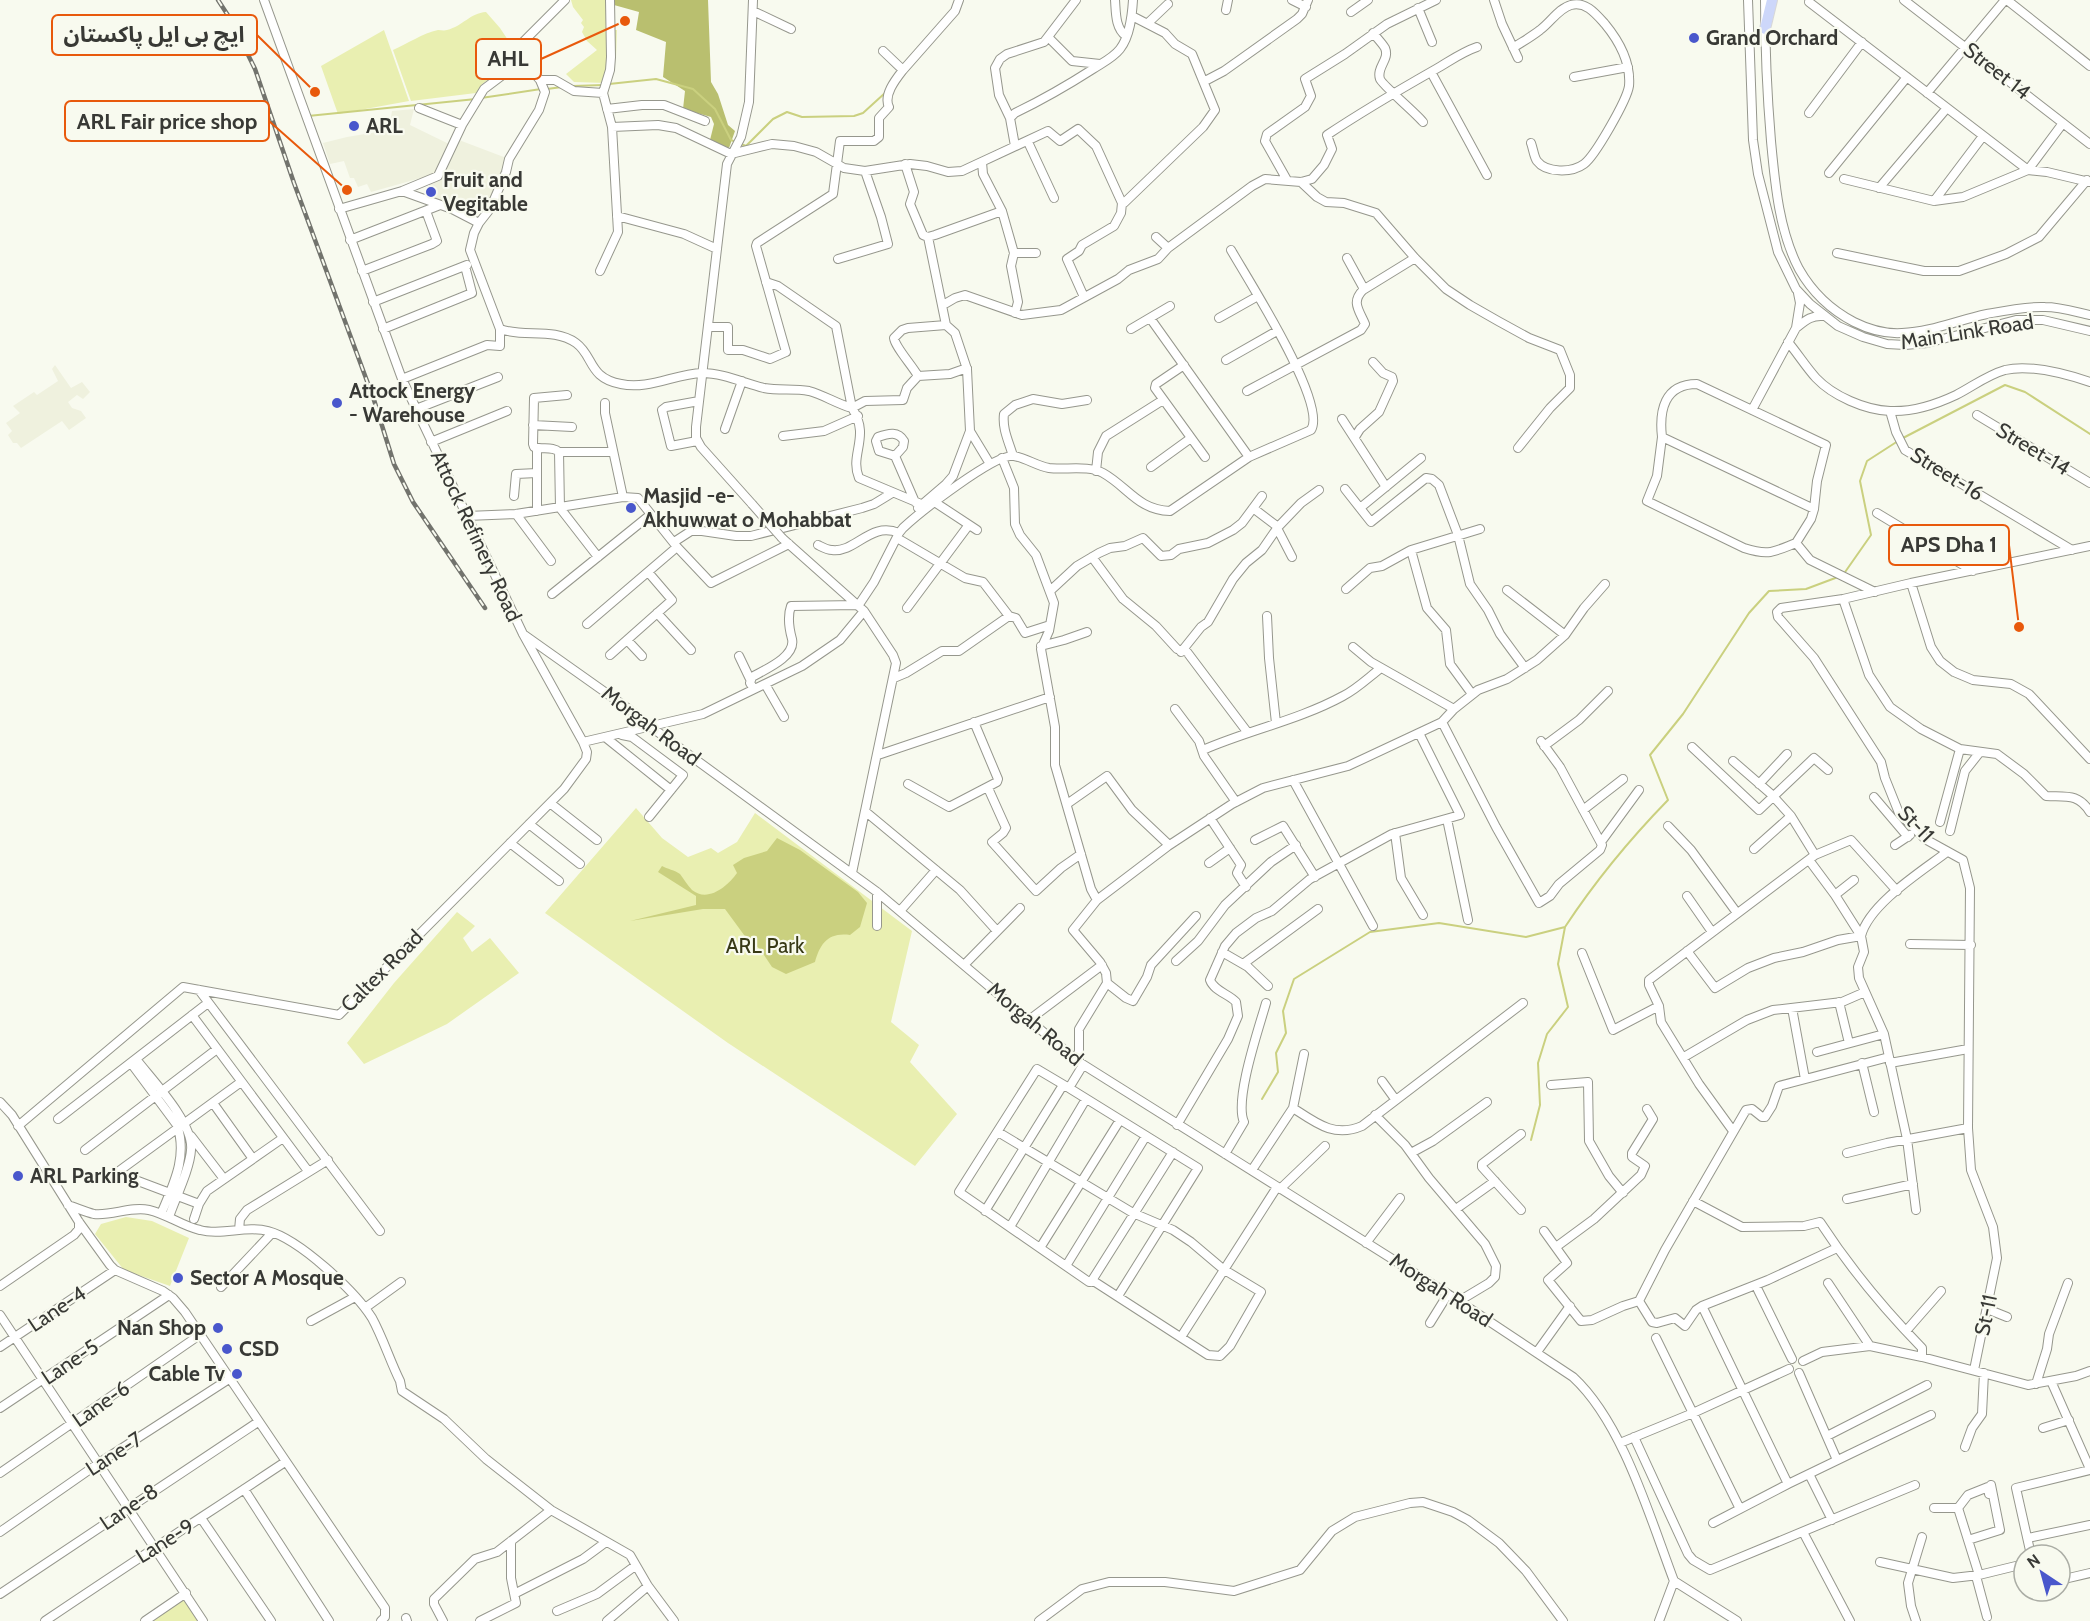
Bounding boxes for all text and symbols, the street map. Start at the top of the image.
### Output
callout: ایچ بی ایل پاکستان [52,15,257,55]
text: ایچ بی ایل پاکستان [64,21,244,51]
place label: Grand Orchard [1706,25,1838,50]
marker: Grand Orchard [1687,31,1701,45]
street label: Street 14 [1959,37,2036,104]
callout: AHL [476,39,541,79]
text: AHL [488,45,528,72]
callout: ARL Fair price shop [65,101,269,141]
text: ARL Fair price shop [77,108,257,135]
place label: ARL [366,113,403,138]
marker: ARL [347,119,361,133]
place label: Fruit and Vegitable [443,167,528,216]
marker: Fruit and Vegitable [424,185,438,199]
street label: Main Link Road [1899,309,2035,354]
place label: Attock Energy - Warehouse [349,378,476,427]
marker: Attock Energy - Warehouse [330,396,344,410]
street label: Street-14 [1992,417,2075,480]
street label: Street-16 [1906,441,1988,506]
street label: Attock Refinery Road [426,446,527,625]
place label: Masjid -e- Akhuwwat o Mohabbat [643,483,851,532]
marker: Masjid -e- Akhuwwat o Mohabbat [624,501,638,515]
callout: APS Dha 1 [1889,525,2009,565]
text: APS Dha 1 [1901,531,1997,558]
street label: Morgah Road [597,680,706,771]
street label: St-11 [1893,800,1940,847]
street label: Caltex Road [335,924,428,1017]
park label: ARL Park [726,933,805,958]
street label: Morgah Road [982,976,1088,1071]
place label: ARL Parking [30,1163,139,1188]
marker: ARL Parking [11,1169,25,1183]
street label: Morgah Road [1385,1247,1497,1332]
place label: Sector A Mosque [190,1265,344,1290]
marker: Sector A Mosque [171,1271,185,1285]
street label: Lane-4 [23,1280,90,1337]
street label: St-11 [1969,1292,2002,1338]
place label: Nan Shop [117,1315,206,1340]
marker: Nan Shop [211,1321,225,1335]
street label: Lane-5 [36,1334,103,1390]
place label: CSD [239,1336,279,1361]
marker: CSD [220,1342,234,1356]
place label: Cable Tv [148,1361,226,1386]
marker: Cable Tv [230,1367,244,1381]
street label: Lane-6 [67,1375,134,1432]
street label: Lane-7 [81,1426,147,1481]
street label: Lane-8 [95,1478,163,1535]
street label: Lane-9 [131,1513,198,1568]
north arrow [2012,1543,2072,1603]
text: N [2023,1550,2044,1572]

